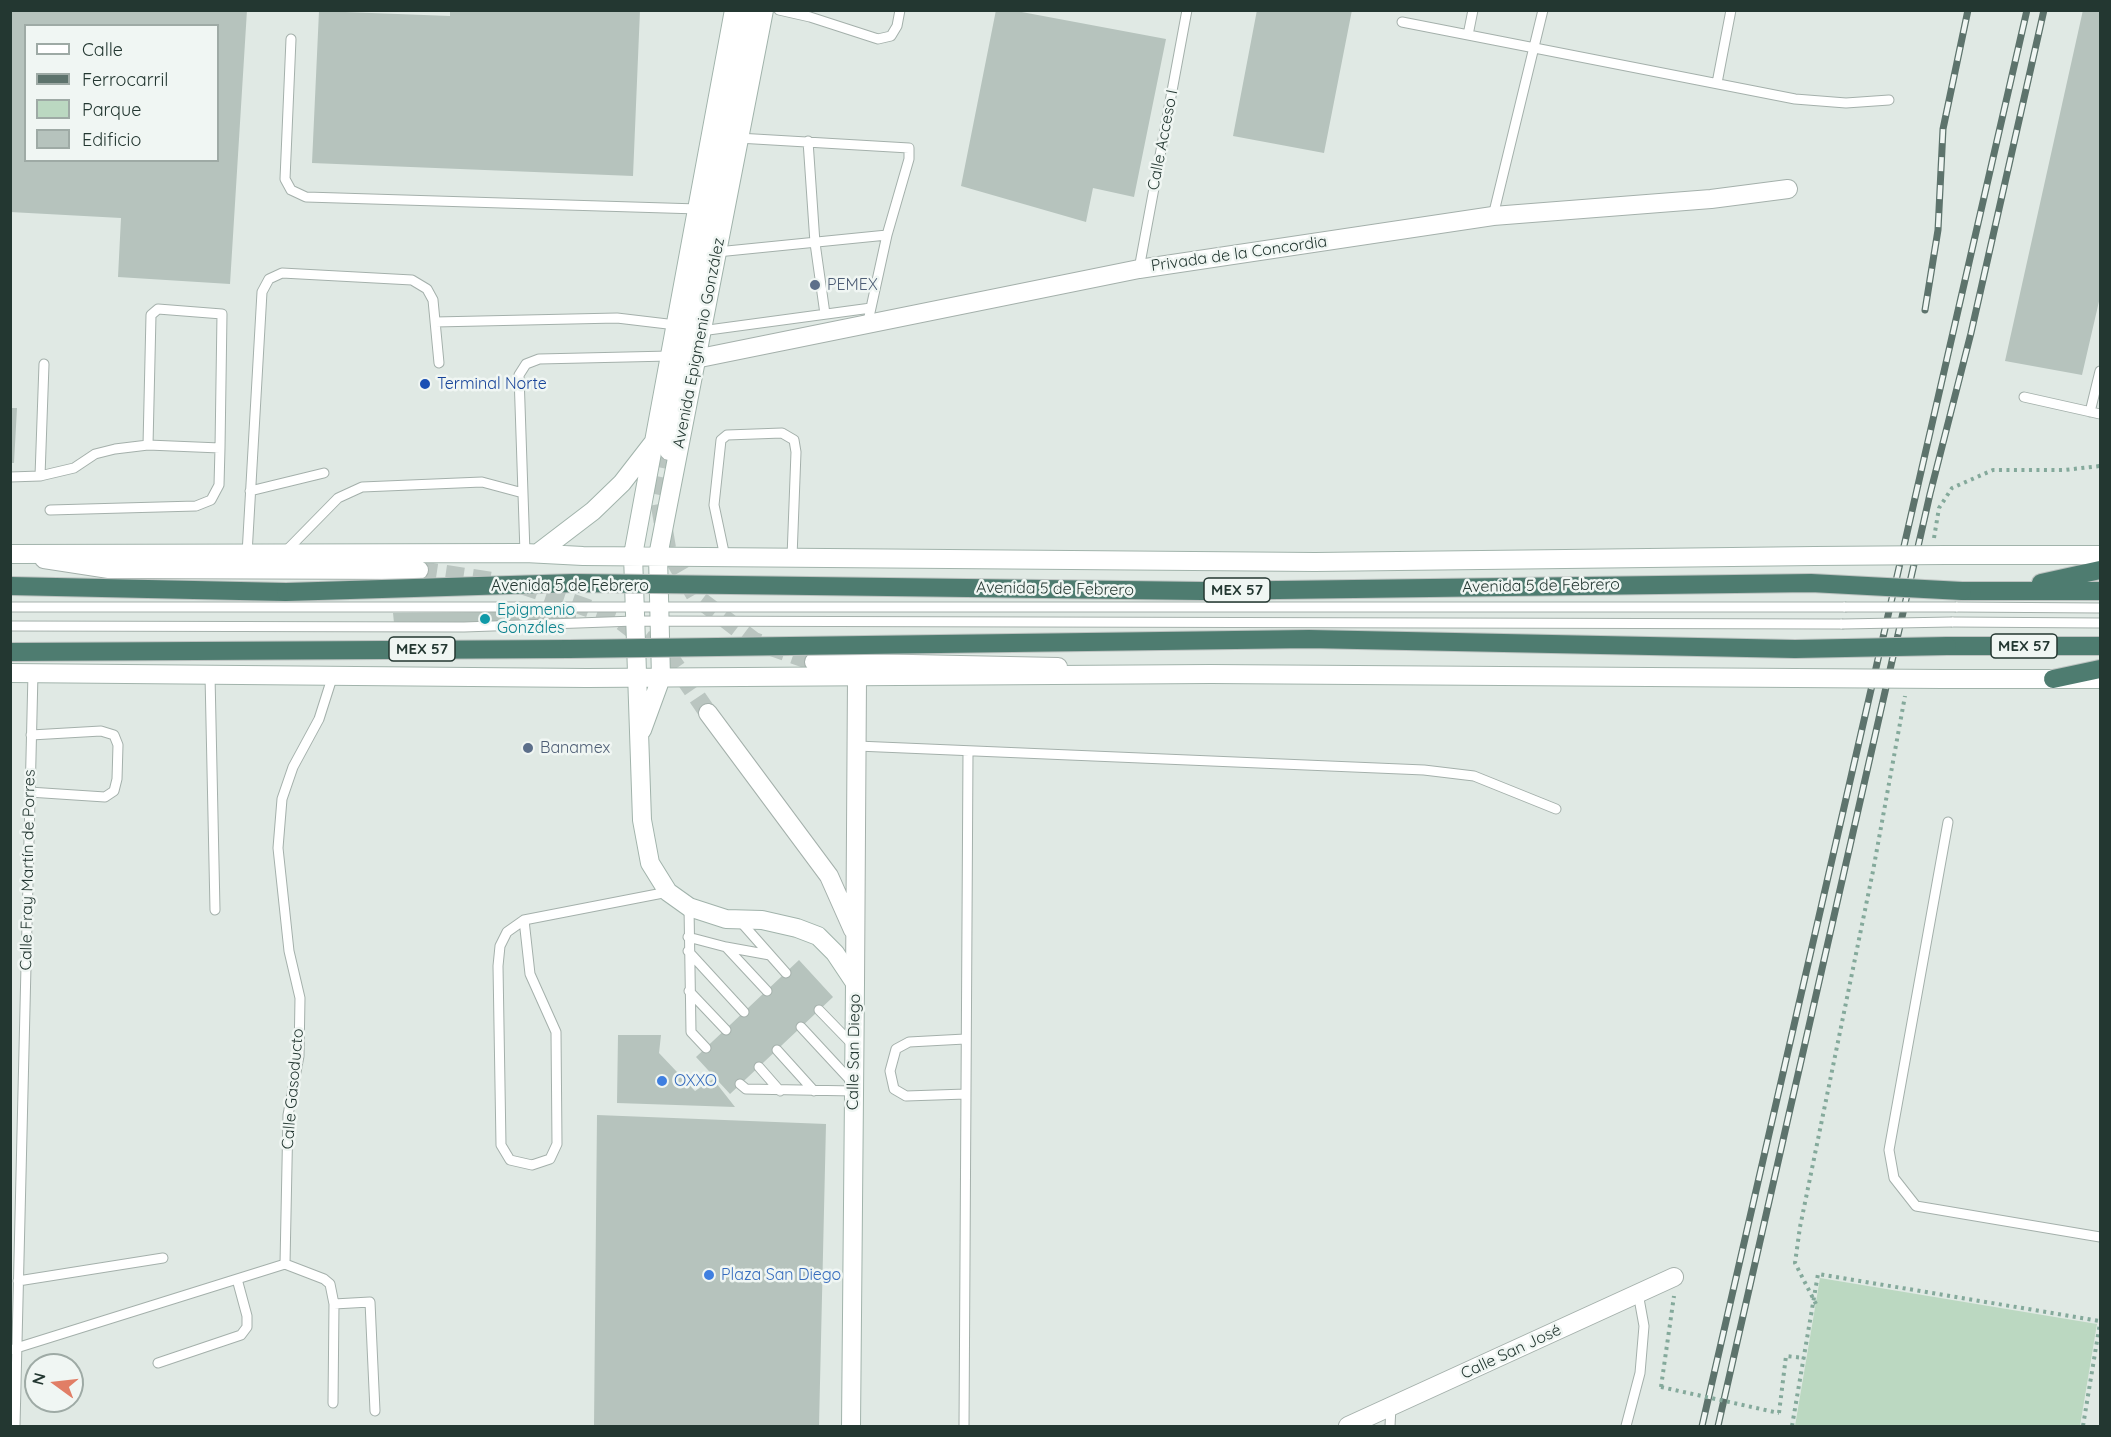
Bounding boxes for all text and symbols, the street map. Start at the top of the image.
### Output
legend [24,24,219,162]
text: Calle [82,38,123,61]
text: Ferrocarril [82,68,169,91]
street label: Calle Acceso I [1144,88,1182,192]
text: Parque [82,98,141,121]
text: Edificio [82,128,141,151]
street label: Privada de la Concordia [1150,232,1328,276]
street label: Avenida Epigmenio González [669,236,729,450]
place label: PEMEX [827,275,878,295]
marker: PEMEX [808,278,822,292]
place label: Terminal Norte [437,374,547,394]
marker: Terminal Norte [418,377,432,391]
street label: Avenida 5 de Febrero [1462,575,1620,597]
street label: Avenida 5 de Febrero [491,576,649,596]
street label: Avenida 5 de Febrero [976,578,1134,600]
road number: MEX 57 [1204,578,1270,602]
place label: Epigmenio Gonzáles [497,600,575,638]
marker: Epigmenio Gonzáles [478,612,492,626]
road number: MEX 57 [1991,634,2057,658]
road number: MEX 57 [389,637,455,661]
place label: Banamex [540,738,610,758]
marker: Banamex [521,741,535,755]
street label: Calle Fray Martín de Porres [17,769,39,971]
street label: Calle San Diego [843,994,865,1110]
street label: Calle Gasoducto [278,1028,308,1150]
place label: OXXO [674,1071,717,1091]
marker: OXXO [655,1074,669,1088]
place label: Plaza San Diego [721,1265,841,1285]
marker: Plaza San Diego [702,1268,716,1282]
street label: Calle San José [1458,1320,1564,1384]
north arrow [24,1353,84,1413]
text: N [27,1371,50,1387]

